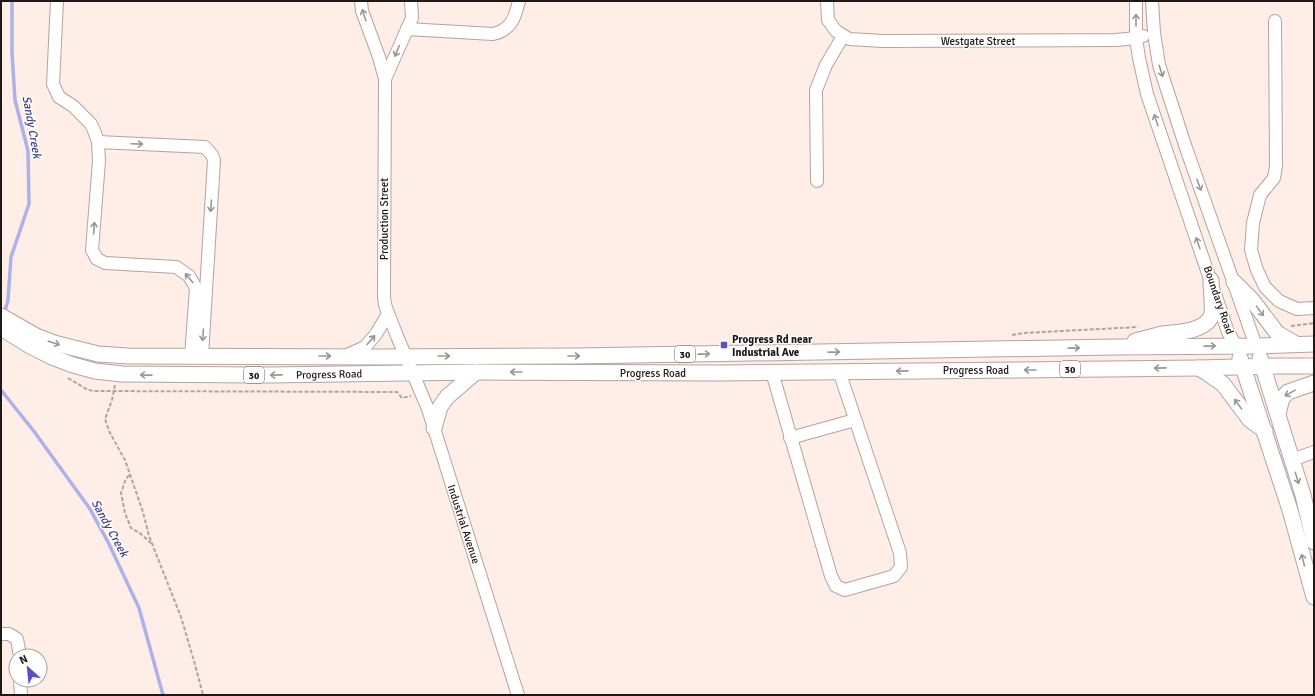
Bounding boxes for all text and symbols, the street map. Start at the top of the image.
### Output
one-way arrow [360,9,367,22]
one-way arrow [1132,14,1140,27]
street label: Westgate Street [941,35,1015,48]
one-way arrow [393,45,401,57]
one-way arrow [1158,65,1165,78]
water label: Sandy Creek [19,95,45,161]
one-way arrow [1152,114,1159,127]
one-way arrow [130,140,143,148]
street label: Production Street [378,178,391,260]
one-way arrow [1196,179,1204,191]
one-way arrow [208,199,215,212]
one-way arrow [90,222,97,235]
one-way arrow [1194,237,1202,249]
street label: Boundary Road [1201,264,1236,336]
one-way arrow [185,273,194,283]
one-way arrow [1256,305,1264,316]
one-way arrow [200,328,207,341]
place label: Progress Rd near Industrial Ave [732,333,813,359]
one-way arrow [366,335,375,346]
one-way arrow [48,340,61,347]
marker: Progress Rd near Industrial Ave [719,340,729,350]
one-way arrow [1203,343,1216,350]
one-way arrow [1067,344,1080,351]
road number: 30 [675,346,695,362]
one-way arrow [827,348,840,356]
one-way arrow [697,350,710,358]
one-way arrow [318,352,331,360]
one-way arrow [437,352,450,360]
one-way arrow [567,352,580,360]
road number: 30 [1060,361,1080,377]
street label: Progress Road [943,364,1009,377]
one-way arrow [1154,365,1167,372]
one-way arrow [1024,366,1037,373]
road number: 30 [244,367,264,383]
street label: Progress Road [296,367,362,382]
street label: Progress Road [620,367,686,380]
one-way arrow [896,367,909,374]
one-way arrow [510,368,523,376]
one-way arrow [140,371,153,379]
one-way arrow [270,371,283,379]
one-way arrow [1284,390,1296,397]
one-way arrow [1234,399,1242,410]
one-way arrow [1294,471,1301,484]
street label: Industrial Avenue [445,483,482,565]
water label: Sandy Creek [88,497,132,560]
one-way arrow [1299,553,1307,566]
north arrow [8,648,48,688]
text: N [17,652,30,667]

